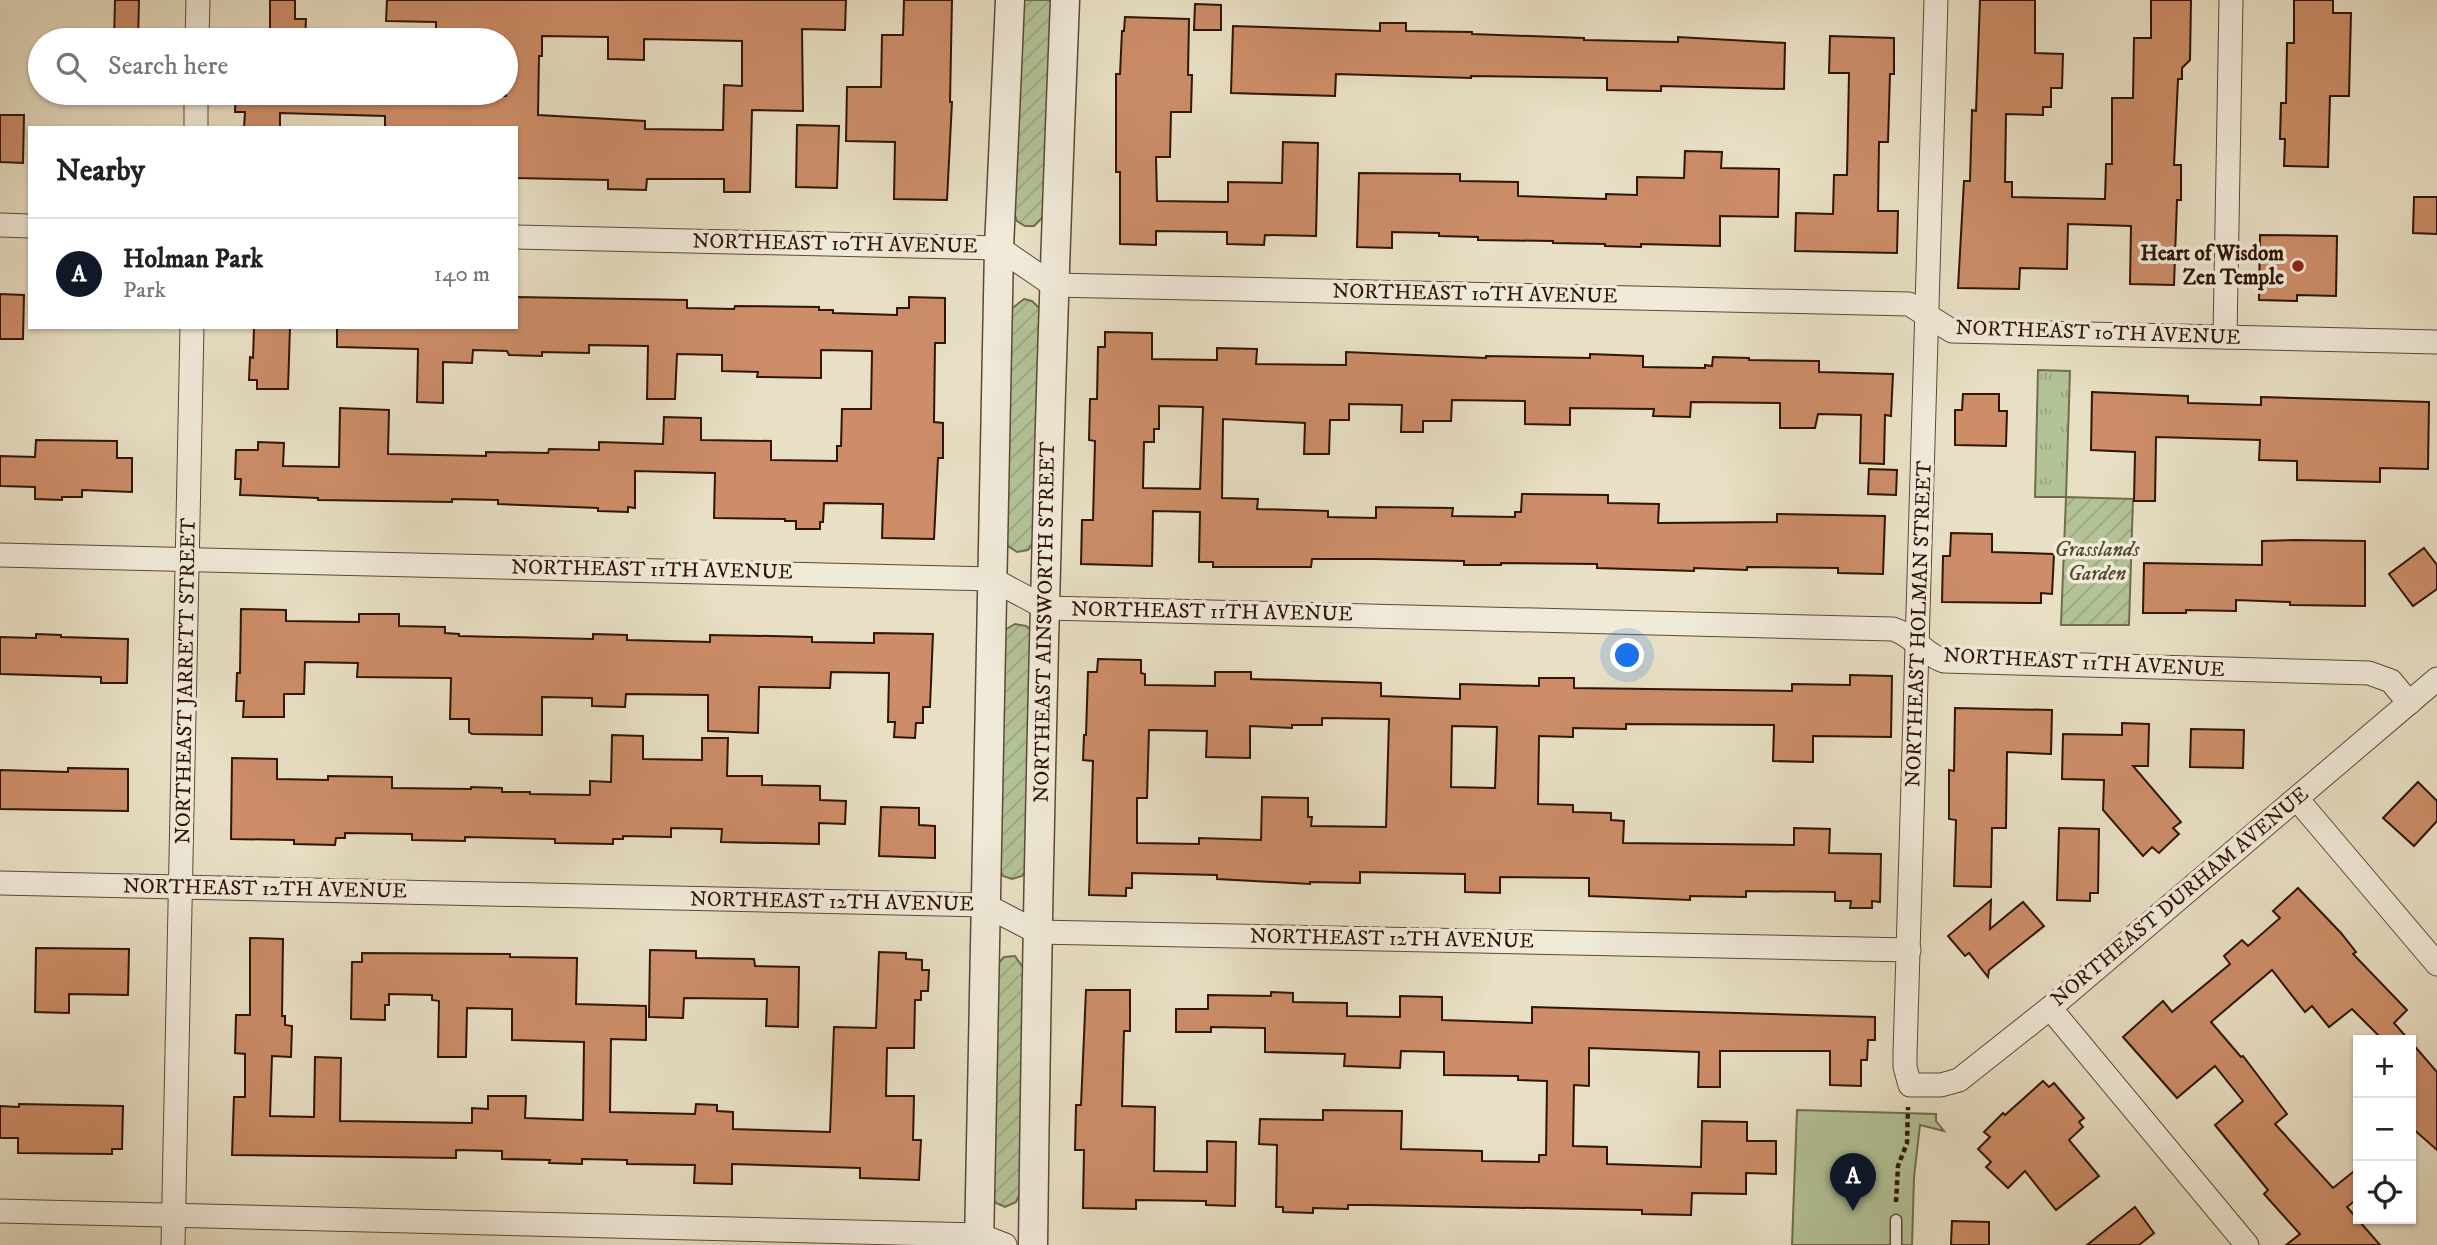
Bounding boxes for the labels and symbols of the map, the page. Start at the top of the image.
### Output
street label: NORTHEAST 10TH AVENUE [692,229,978,259]
place label: Heart of Wisdom Zen Temple [2141,241,2284,291]
marker: Heart of Wisdom Zen Temple [2290,258,2306,274]
street label: NORTHEAST 10TH AVENUE [1332,279,1618,309]
street label: NORTHEAST 10TH AVENUE [1955,315,2241,351]
street label: NORTHEAST AINSWORTH STREET [1029,441,1061,803]
street label: NORTHEAST HOLMAN STREET [1900,460,1938,788]
street label: NORTHEAST JARRETT STREET [170,518,202,844]
park label: Grasslands Garden [2055,537,2140,587]
street label: NORTHEAST 11TH AVENUE [511,555,793,585]
street label: NORTHEAST 11TH AVENUE [1071,597,1353,627]
your location [1610,638,1644,672]
street label: NORTHEAST 11TH AVENUE [1943,643,2225,683]
street label: NORTHEAST DURHAM AVENUE [2046,781,2314,1013]
street label: NORTHEAST 12TH AVENUE [123,874,407,904]
street label: NORTHEAST 12TH AVENUE [690,887,974,917]
street label: NORTHEAST 12TH AVENUE [1250,924,1534,954]
pin: A [1830,1153,1876,1211]

